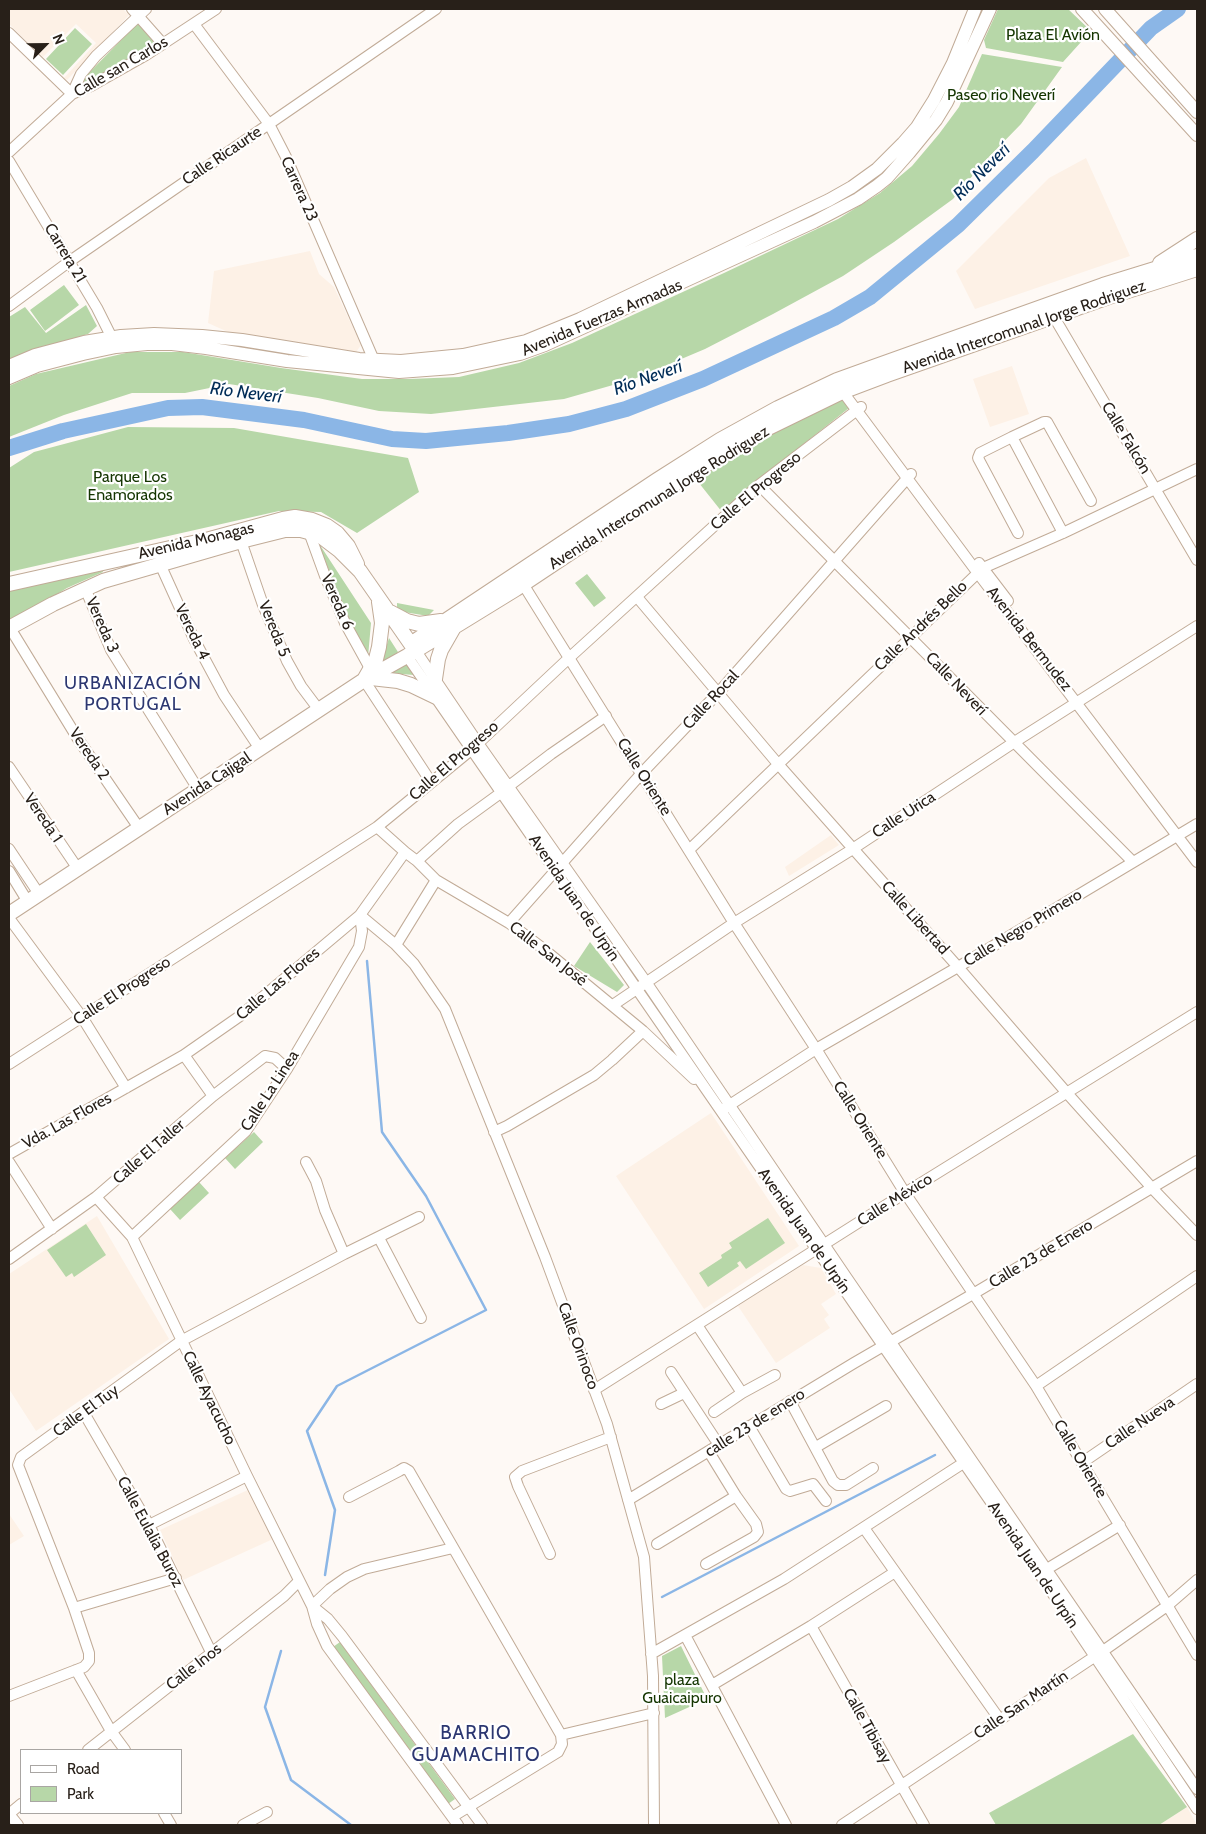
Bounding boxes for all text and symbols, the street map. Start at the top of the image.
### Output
north arrow [20,20,70,70]
park label: Plaza El Avión [1006,25,1100,45]
text: N [49,31,69,47]
street label: Calle san Carlos [71,32,171,102]
park label: Paseo rio Neverí [947,85,1055,105]
street label: Calle Ricaurte [179,122,265,190]
water label: Río Neverí [949,139,1015,205]
street label: Carrera 23 [276,154,322,224]
street label: Carrera 21 [40,220,90,286]
street label: Avenida Fuerzas Armadas [519,275,685,361]
street label: Avenida Intercomunal Jorge Rodriguez [900,276,1148,378]
water label: Río Neverí [610,356,686,400]
water label: Río Neverí [209,378,283,408]
street label: Calle Falcón [1097,399,1155,477]
street label: Avenida Intercomunal Jorge Rodriguez [545,422,773,574]
street label: Calle El Progreso [707,448,805,534]
park label: Parque Los Enamorados [87,467,173,505]
street label: Avenida Monagas [136,518,256,564]
street label: Vereda 6 [316,571,358,633]
street label: Calle Andrés Bello [871,577,971,675]
street label: Avenida Bermudez [982,583,1076,695]
street label: Vereda 3 [81,594,123,656]
street label: Vereda 5 [254,598,294,660]
street label: Vereda 4 [170,601,214,663]
street label: Calle Neverí [921,648,991,720]
street label: Calle Rocal [679,667,743,733]
district label: URBANIZACIÓN PORTUGAL [63,673,203,716]
street label: Calle El Progreso [405,717,503,805]
street label: Vereda 2 [65,724,113,784]
street label: Calle Oriente [613,735,675,819]
street label: Avenida Cajigal [159,748,255,820]
street label: Calle Urica [869,787,939,843]
street label: Vereda 1 [20,790,66,846]
street label: Avenida Juan de Urpín [525,831,623,965]
street label: Calle Libertad [877,877,953,959]
street label: Calle Negro Primero [960,885,1086,971]
street label: Calle San José [505,918,591,990]
street label: Calle Las Flores [232,943,324,1025]
street label: Calle El Progreso [70,952,174,1030]
street label: Calle La Linea [237,1047,303,1135]
street label: Calle Oriente [829,1078,891,1162]
street label: Vda. Las Flores [19,1089,115,1153]
street label: Calle El Taller [109,1116,189,1188]
street label: Avenida Juan de Urpín [754,1165,854,1297]
street label: Calle México [854,1169,936,1231]
street label: Calle 23 de Enero [986,1215,1096,1293]
street label: Calle Orinoco [553,1300,603,1392]
street label: Calle Ayacucho [178,1348,240,1448]
street label: Calle El Tuy [49,1381,123,1441]
street label: calle 23 de enero [701,1385,809,1461]
street label: Calle Nueva [1102,1393,1178,1453]
street label: Calle Oriente [1049,1416,1111,1502]
street label: Calle Eulalia Buroz [113,1473,187,1591]
street label: Avenida Juan de Urpín [984,1498,1082,1632]
street label: Calle Inos [162,1639,226,1695]
street label: Calle San Martín [970,1666,1072,1744]
park label: plaza Guaicaipuro [642,1670,722,1708]
street label: Calle Tibisay [839,1685,895,1767]
district label: BARRIO GUAMACHITO [410,1722,542,1766]
legend [20,1749,182,1814]
text: Road [67,1760,100,1778]
text: Park [67,1785,94,1803]

